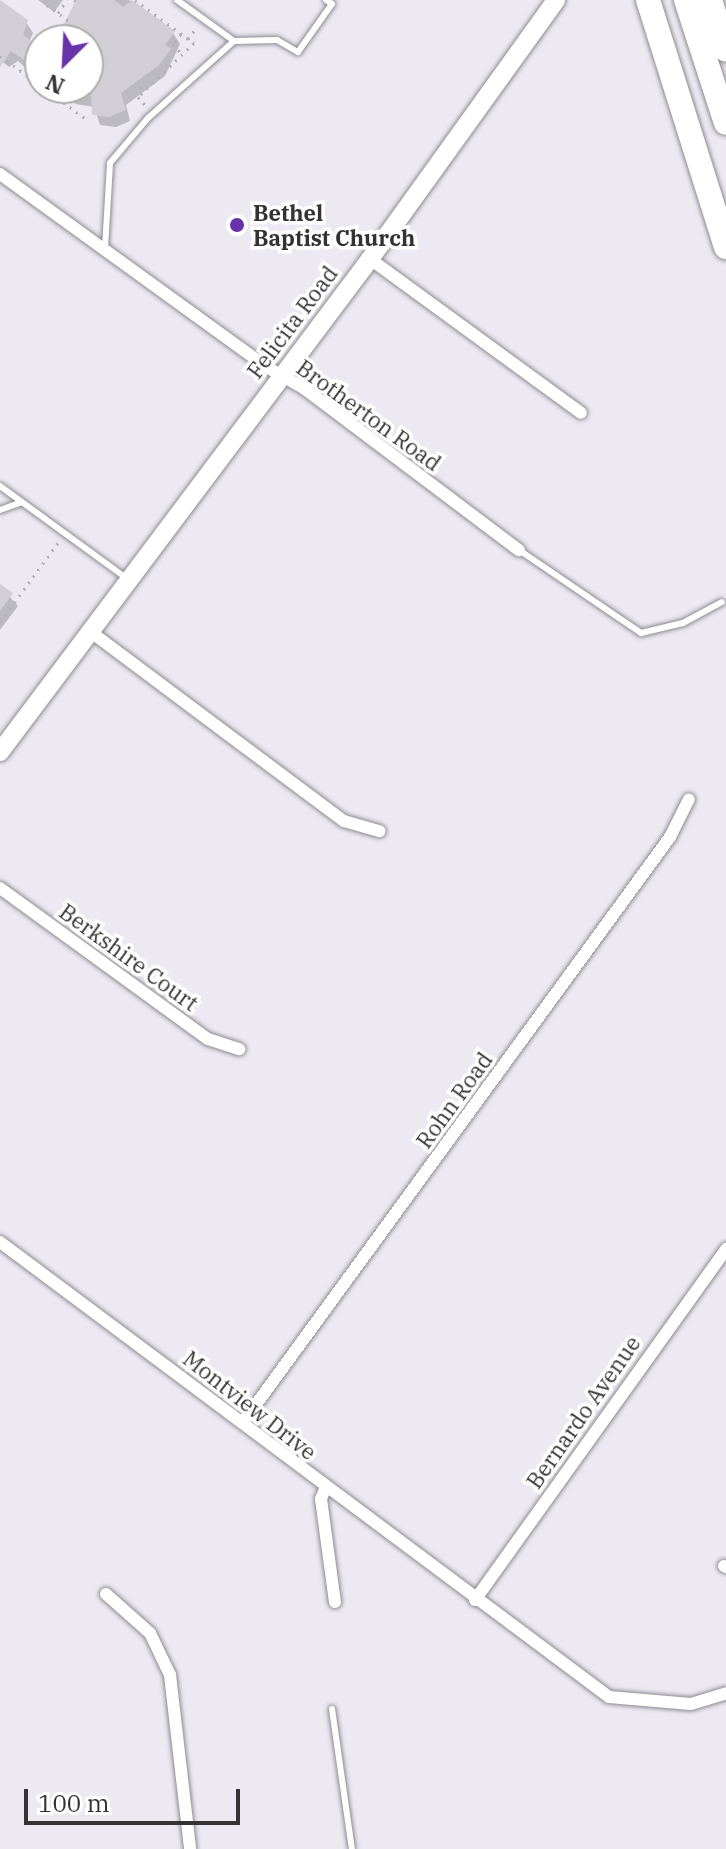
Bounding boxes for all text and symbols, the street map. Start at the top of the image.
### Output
north arrow [24,24,104,104]
text: N [41,68,69,101]
place label: Bethel Baptist Church [253,199,415,250]
marker: Bethel Baptist Church [228,216,246,234]
street label: Felicita Road [241,261,343,383]
street label: Brotherton Road [292,354,446,476]
street label: Berkshire Court [55,898,203,1016]
street label: Rohn Road [410,1047,498,1153]
street label: Bernardo Avenue [520,1331,646,1493]
street label: Montview Drive [178,1345,322,1465]
scale bar [28,1773,244,1823]
text: 100 m [38,1787,110,1819]

